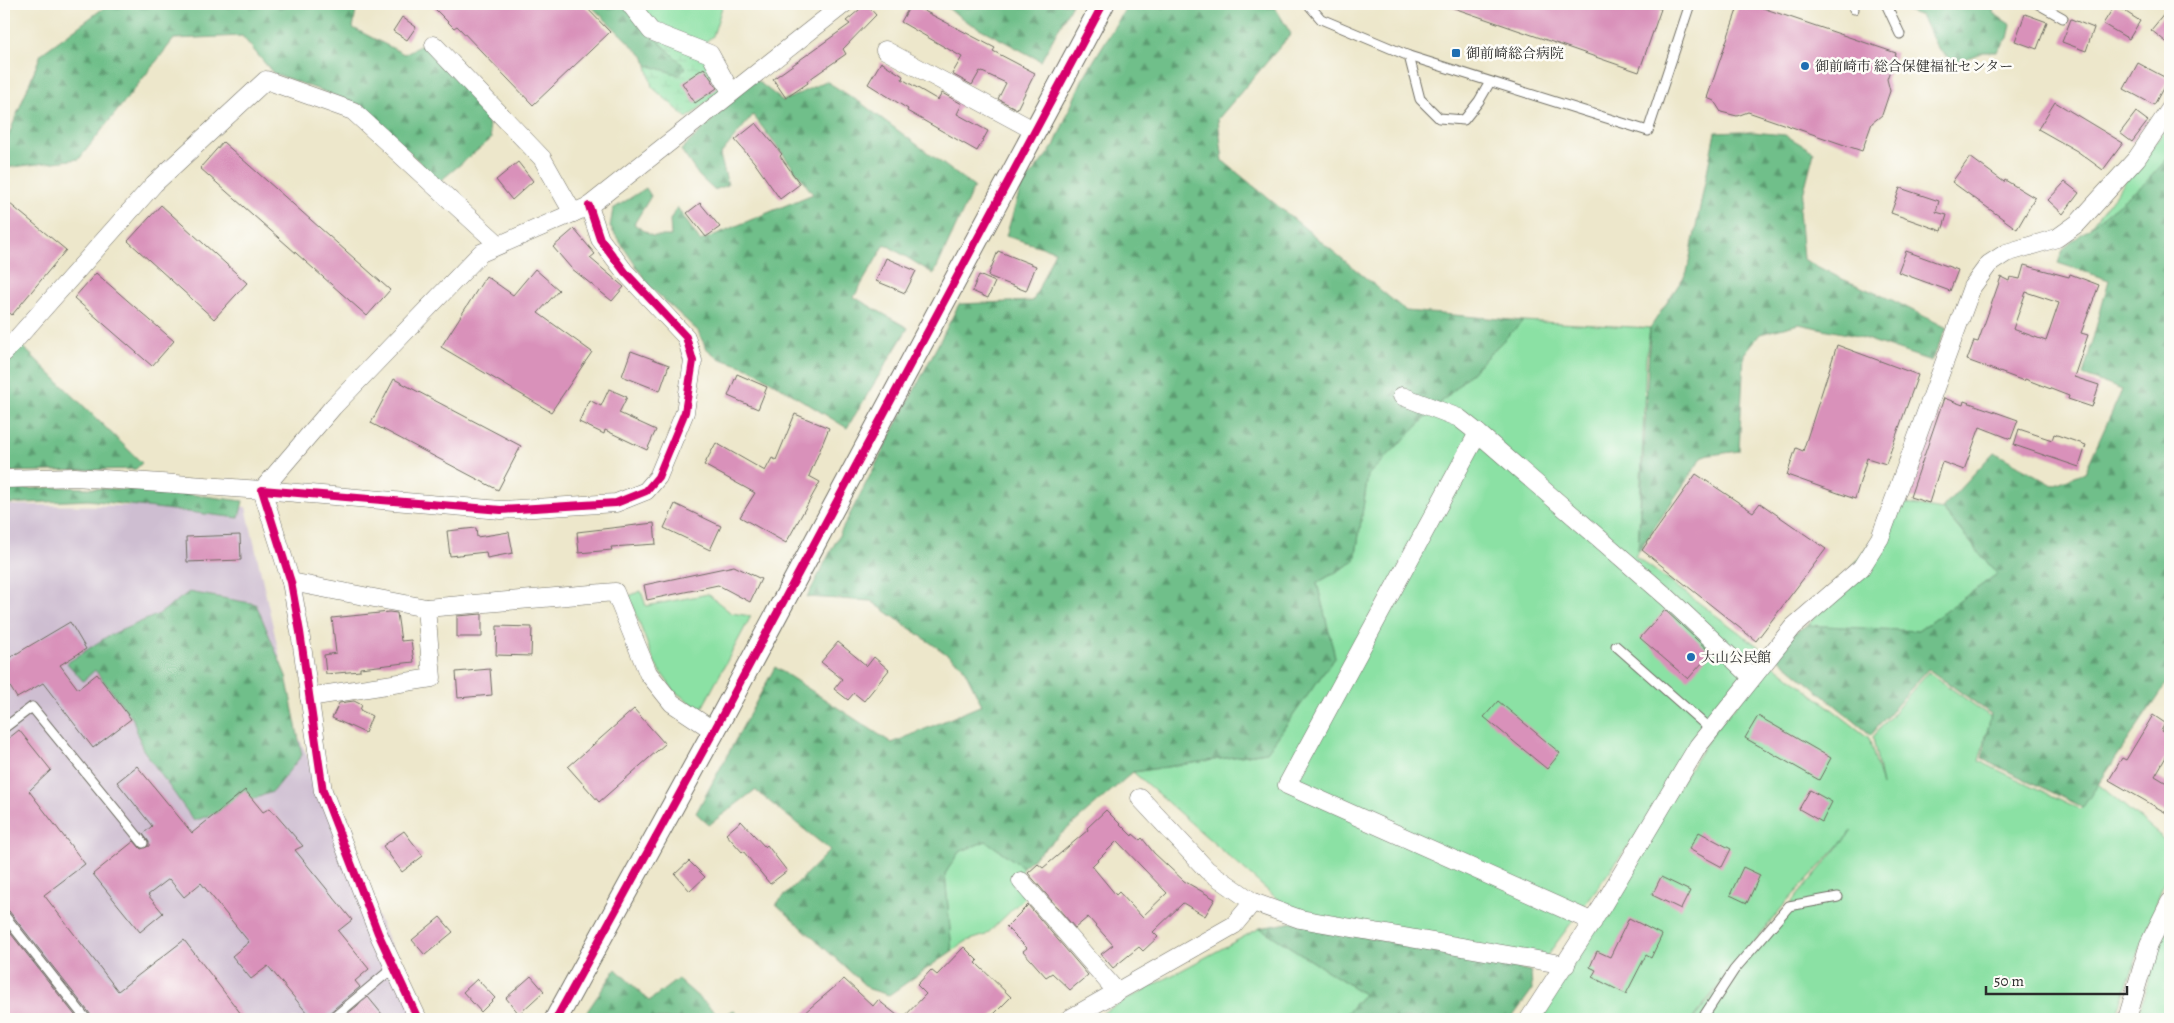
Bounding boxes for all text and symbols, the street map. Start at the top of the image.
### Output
place label: 御前崎総合病院 [1466,44,1564,63]
marker: 御前崎総合病院 [1450,47,1462,59]
place label: 御前崎市 総合保健福祉センター [1815,57,2013,76]
marker: 御前崎市 総合保健福祉センター [1799,60,1811,72]
place label: 大山公民館 [1701,648,1771,667]
marker: 大山公民館 [1685,651,1697,663]
scale bar [1986,963,2128,995]
text: 50 m [1994,971,2024,991]

